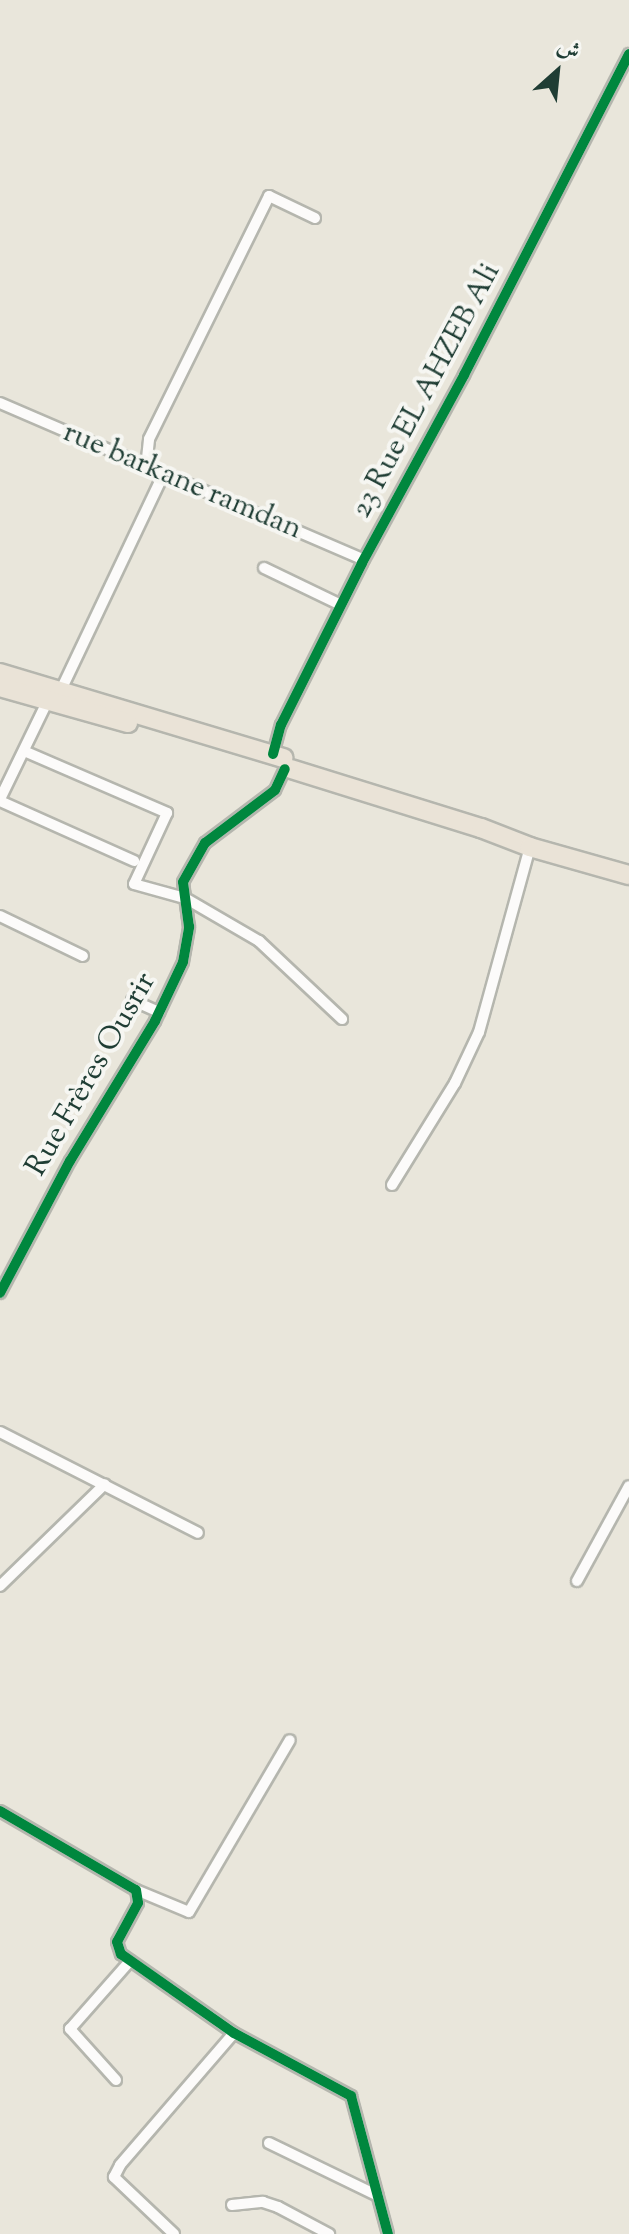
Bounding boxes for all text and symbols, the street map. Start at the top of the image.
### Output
text: ش [551,31,585,70]
north arrow [517,32,597,112]
street label: 23 Rue EL AHZEB Ali [345,258,509,524]
street label: rue barkane ramdan [57,415,307,549]
street label: Rue Frères Ousrir [19,967,165,1183]

